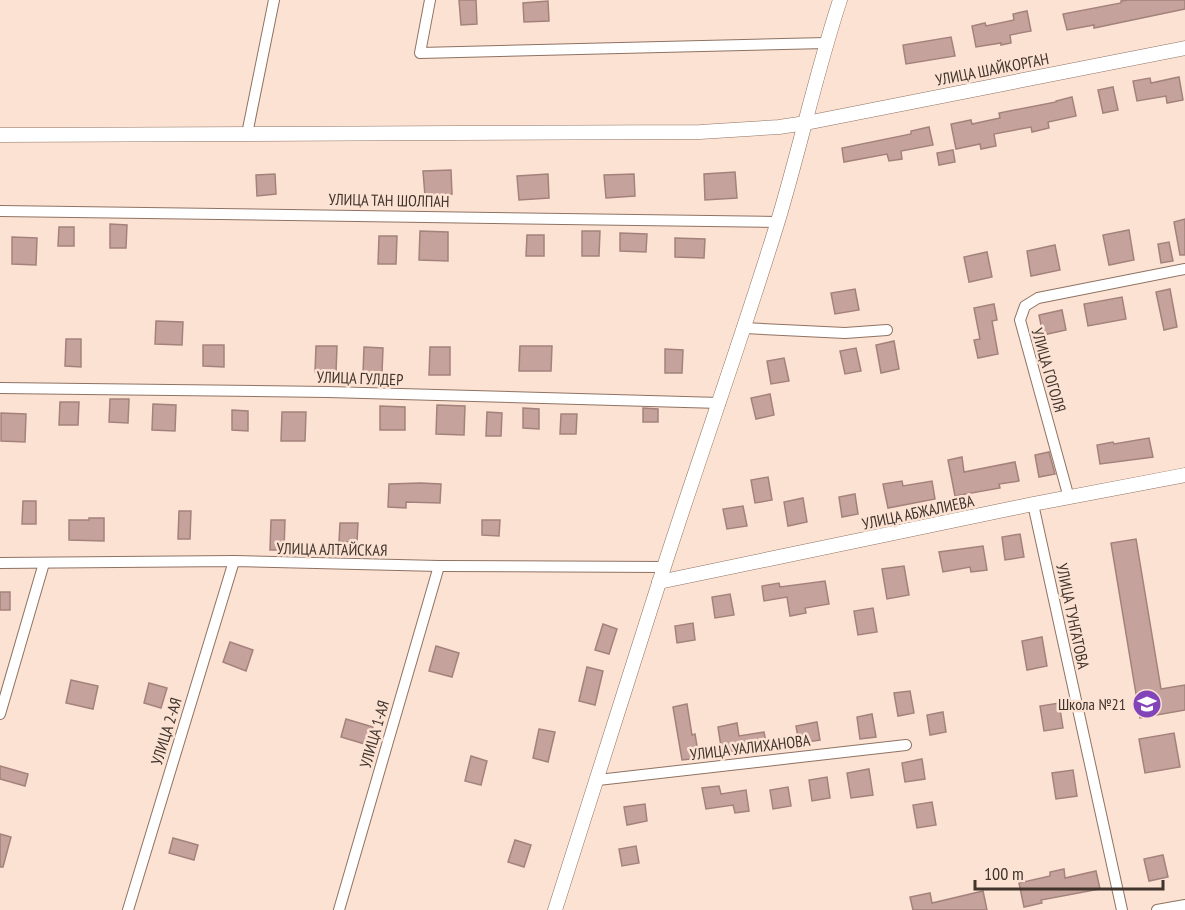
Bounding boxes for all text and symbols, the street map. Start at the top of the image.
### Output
street label: УЛИЦА ШАЙКОРГАН [934,48,1050,90]
street label: УЛИЦА ТАН ШОЛПАН [328,189,450,211]
street label: УЛИЦА ГОГОЛЯ [1027,325,1071,415]
street label: УЛИЦА ГУЛДЕР [316,366,404,390]
street label: УЛИЦА АБЖАЛИЕВА [860,490,976,534]
street label: УЛИЦА АЛТАЙСКАЯ [276,538,388,560]
street label: УЛИЦА ТУНГАТОВА [1052,561,1094,671]
school or university icon: Школа №21 [1131,688,1163,720]
place label: Школа №21 [1058,694,1126,714]
street label: УЛИЦА 2-АЯ [146,695,186,767]
street label: УЛИЦА 1-АЯ [355,698,393,770]
street label: УЛИЦА УАЛИХАНОВА [689,730,812,764]
scale bar [975,853,1162,891]
text: 100 m [984,862,1024,885]

